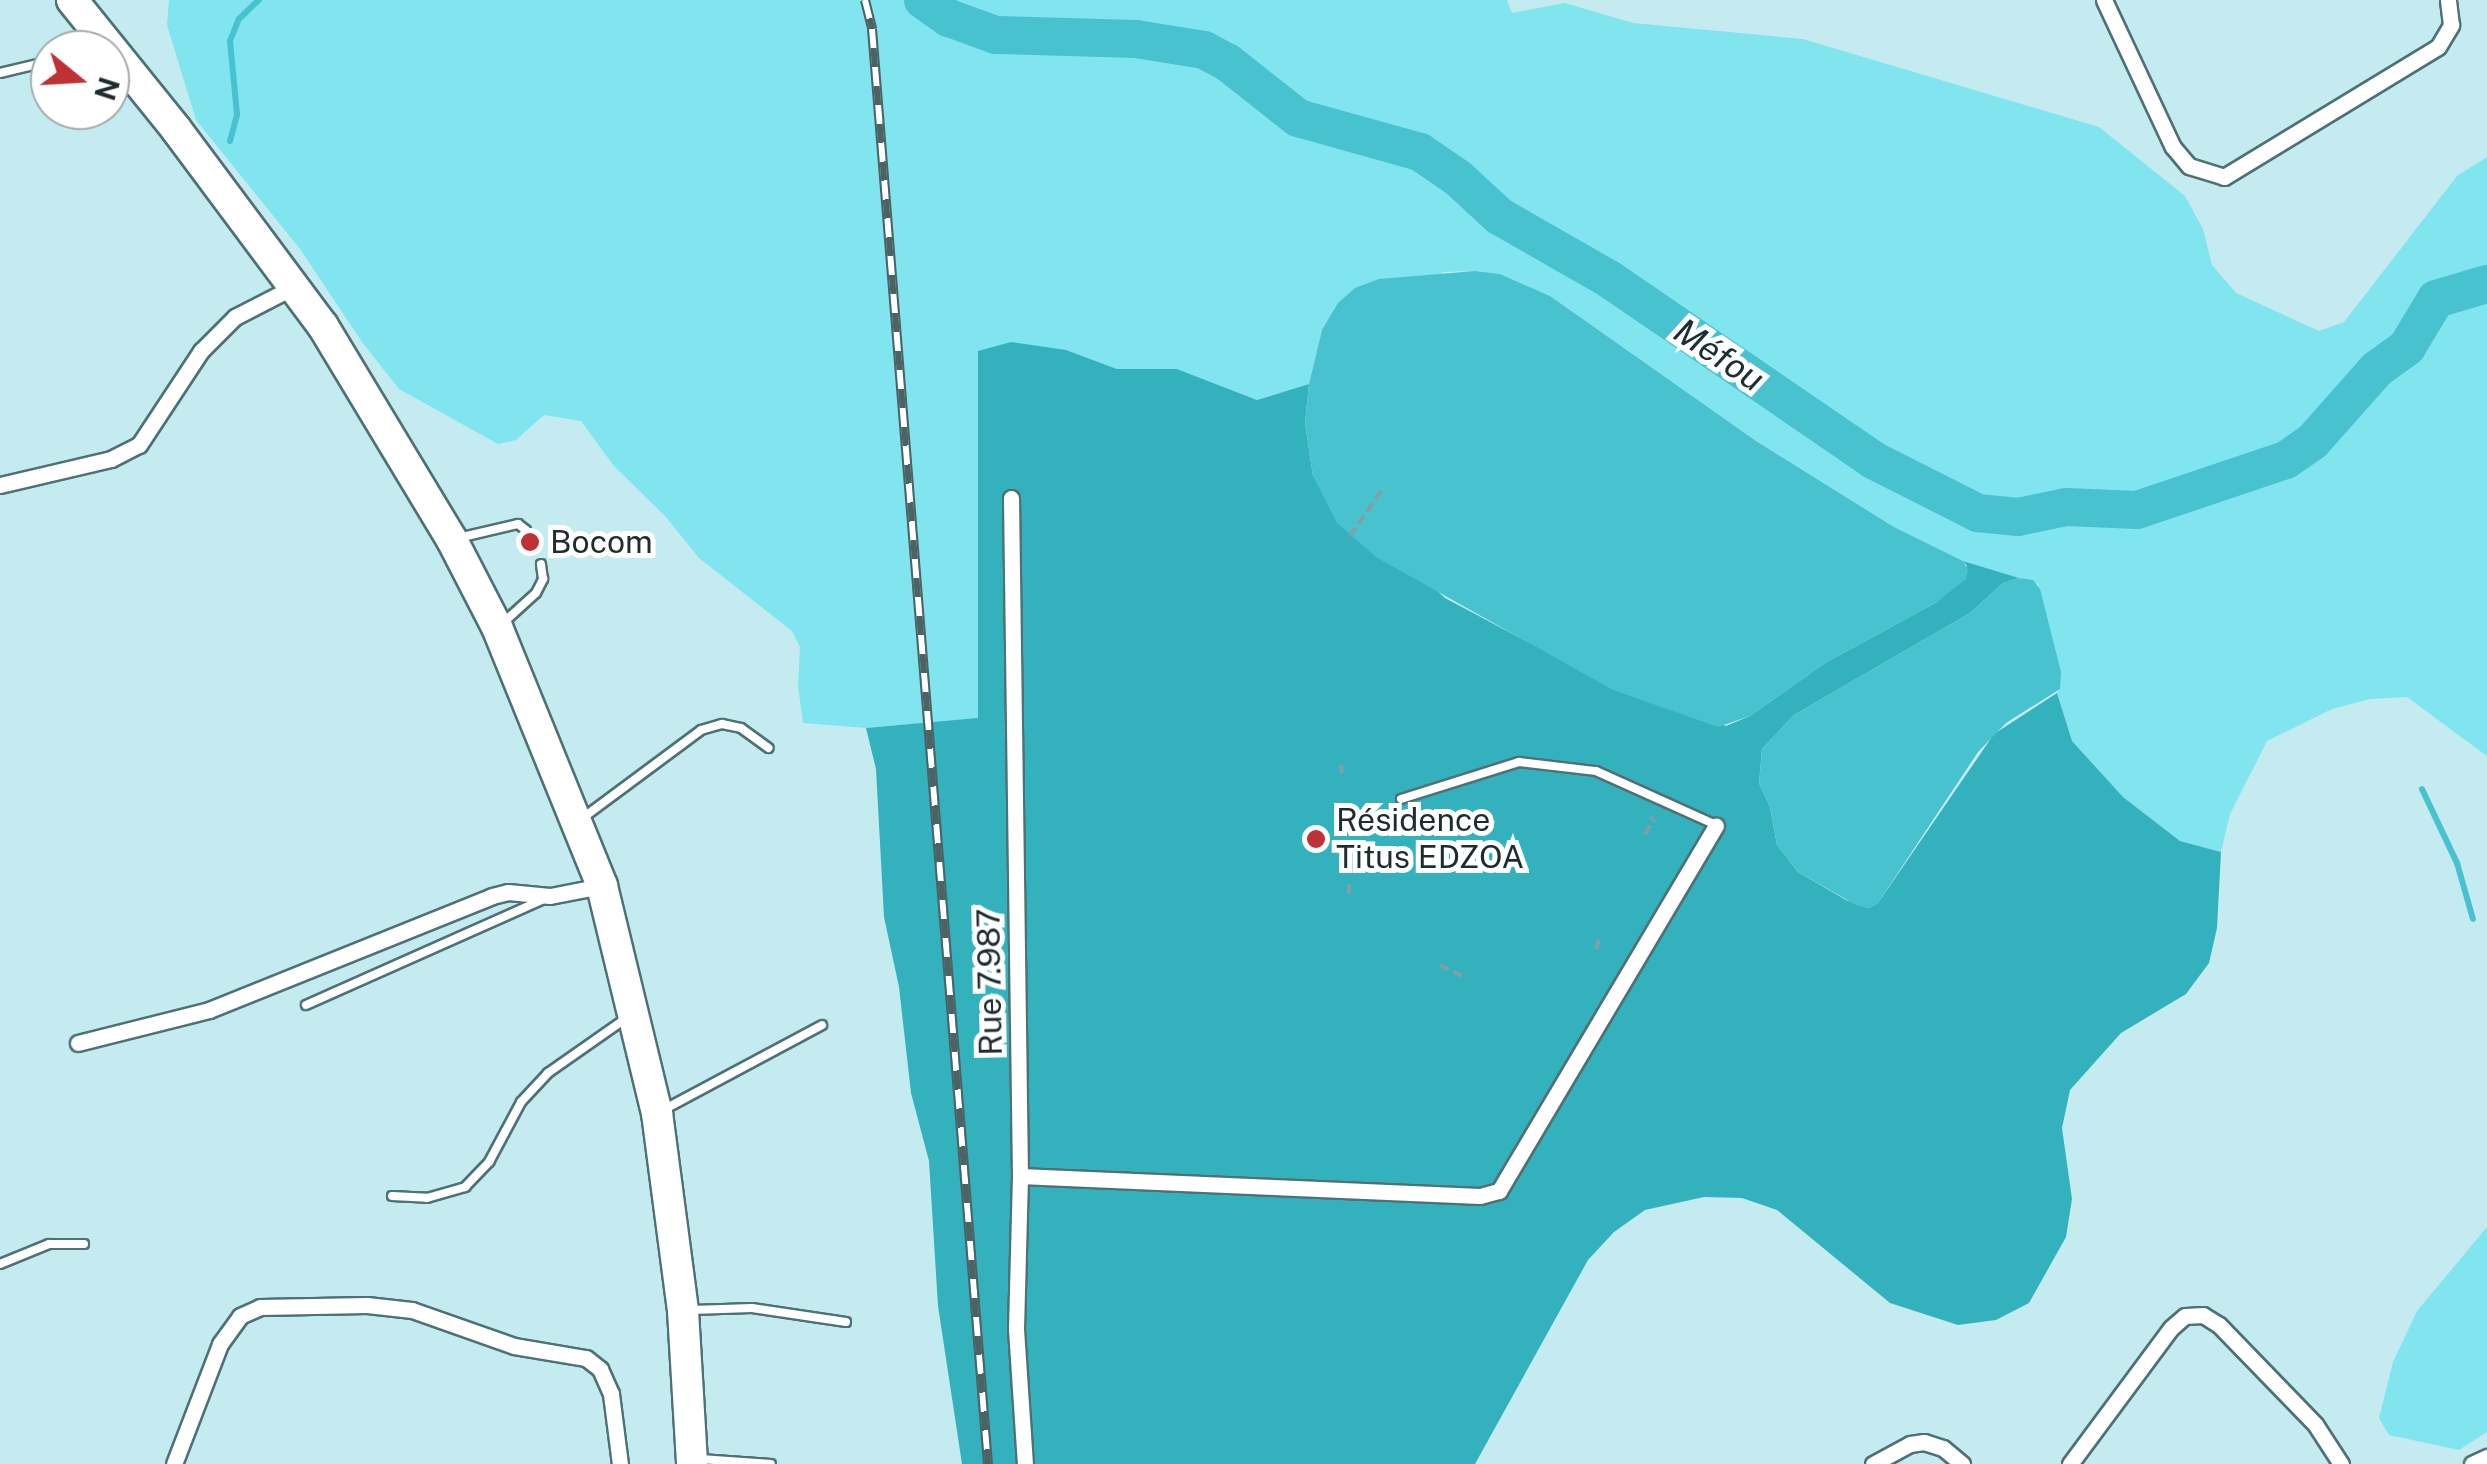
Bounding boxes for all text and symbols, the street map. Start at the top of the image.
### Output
north arrow [30,30,130,130]
text: N [88,73,126,104]
water label: Méfou [1666,310,1772,400]
place label: Bocom [550,523,653,561]
marker: Bocom [519,531,541,553]
place label: Résidence Titus EDZOA [1336,802,1524,877]
marker: Résidence Titus EDZOA [1305,828,1327,850]
street label: Rue 7.987 [970,908,1010,1056]

